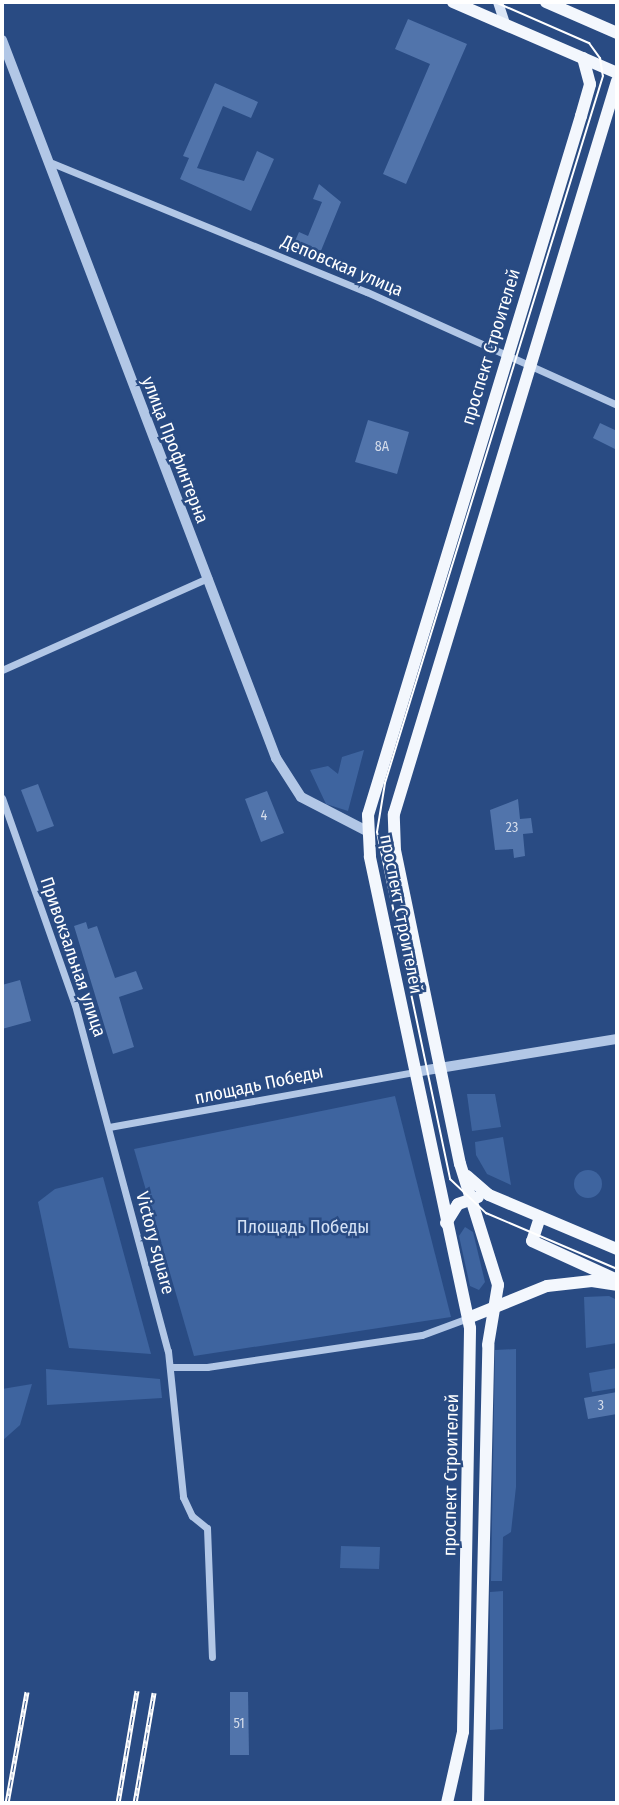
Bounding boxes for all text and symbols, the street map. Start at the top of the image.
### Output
street label: Деповская улица [278,231,406,301]
street label: проспект Строителей [457,266,525,428]
street label: улица Профинтерна [137,374,213,526]
house number: 8А [375,439,389,455]
house number: 4 [261,808,267,824]
house number: 23 [506,820,518,836]
street label: проспект Строителей [375,832,427,996]
street label: Привокзальная улица [35,874,111,1040]
street label: площадь Победы [193,1061,325,1109]
street label: Victory square [131,1189,179,1297]
park label: Площадь Победы [237,1216,369,1238]
street label: проспект Строителей [439,1394,463,1556]
house number: 3 [598,1398,604,1414]
house number: 51 [233,1716,245,1732]

